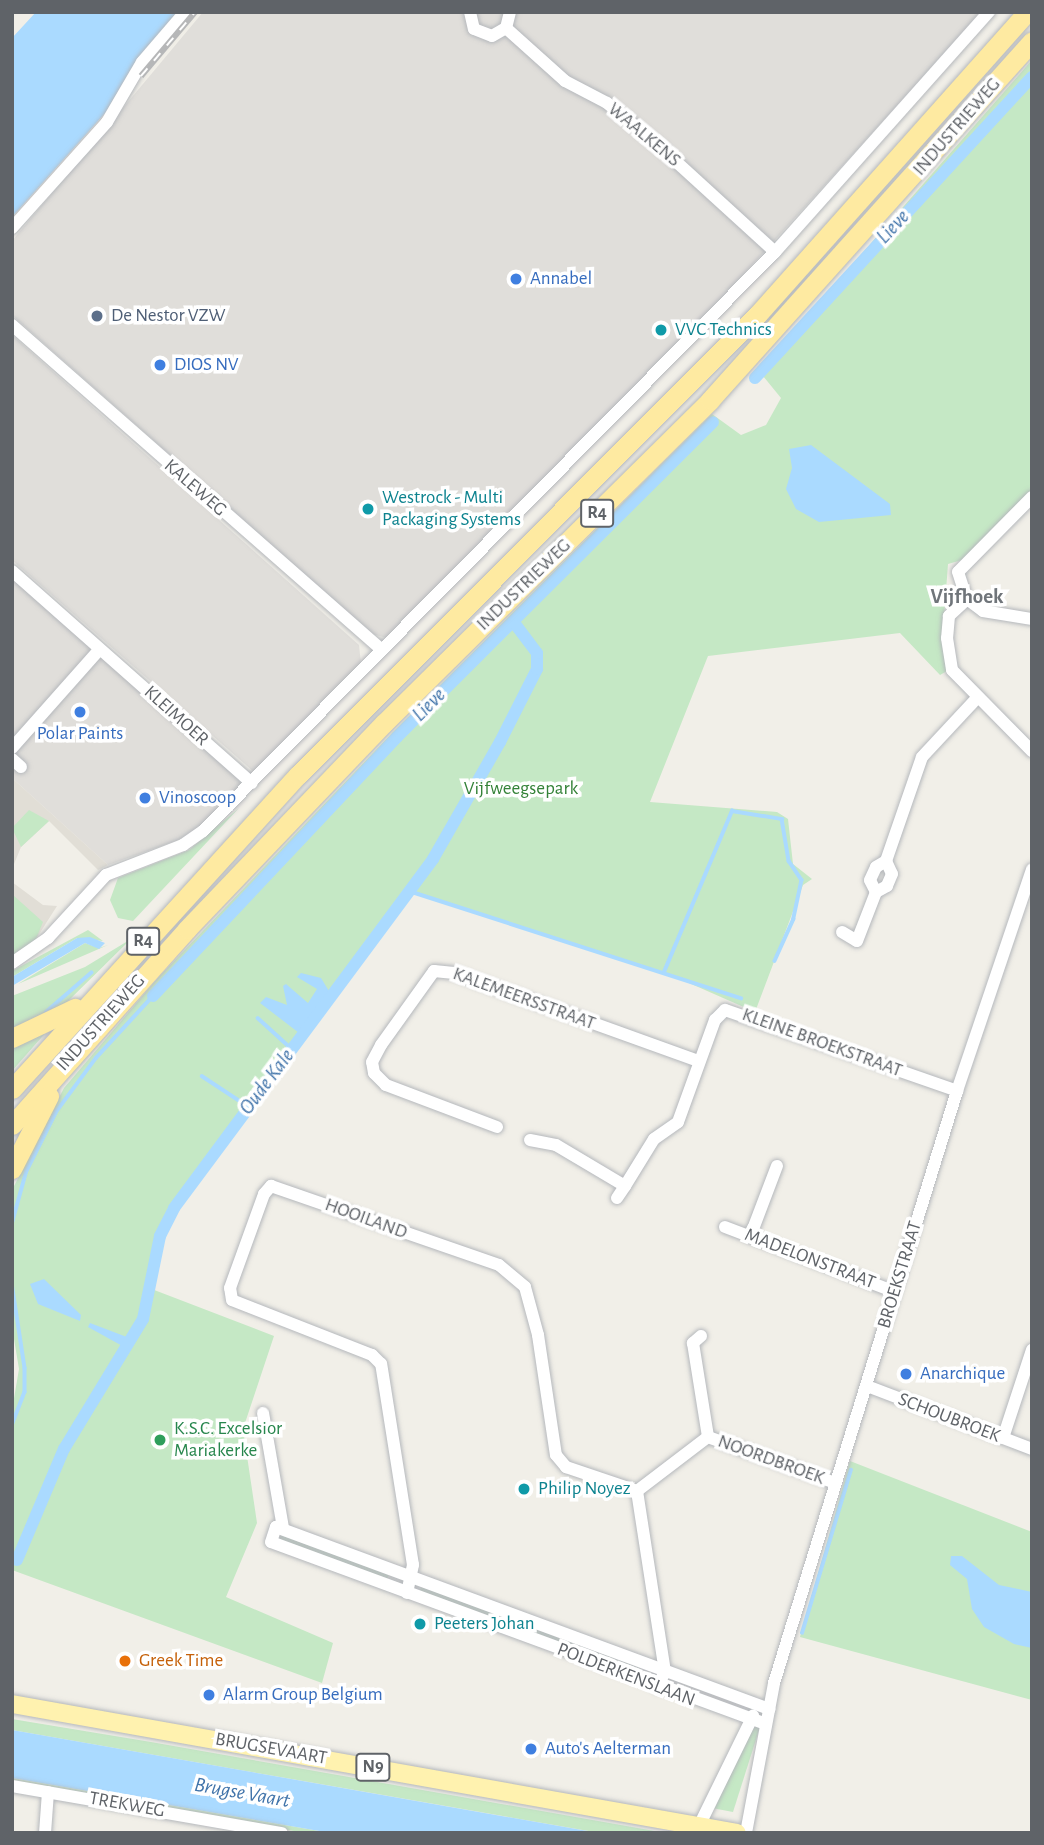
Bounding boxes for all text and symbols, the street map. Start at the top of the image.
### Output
street label: INDUSTRIEWEG [908,73,1006,181]
street label: WAALKENS [603,98,685,172]
water label: Lieve [871,205,915,249]
place label: Annabel [530,268,592,290]
marker: Annabel [508,271,524,287]
place label: De Nestor VZW [111,305,225,327]
marker: De Nestor VZW [89,308,105,324]
place label: VVC Technics [675,319,772,341]
marker: VVC Technics [653,322,669,338]
place label: DIOS NV [174,354,239,376]
marker: DIOS NV [152,357,168,373]
street label: KALEWEG [159,455,231,521]
place label: Westrock - Multi Packaging Systems [382,487,521,531]
road number: R4 [580,499,614,528]
marker: Westrock - Multi Packaging Systems [360,501,376,517]
street label: INDUSTRIEWEG [472,534,576,636]
district label: Vijfhoek [931,584,1003,610]
street label: KLEIMOER [139,681,213,751]
water label: Lieve [407,683,451,727]
marker: Polar Paints [72,704,88,720]
place label: Polar Paints [37,723,123,745]
park label: Vijfweegsepark [464,778,578,800]
place label: Vinoscoop [159,787,236,809]
marker: Vinoscoop [137,790,153,806]
road number: R4 [125,926,160,956]
street label: KALEMEERSSTRAAT [450,963,598,1035]
street label: INDUSTRIEWEG [52,970,150,1076]
street label: KLEINE BROEKSTRAAT [739,1003,905,1083]
water label: Oude Kale [234,1044,300,1120]
street label: HOOILAND [322,1194,410,1244]
street label: BROEKSTRAAT [873,1219,927,1331]
street label: MADELONSTRAAT [741,1224,879,1294]
place label: Anarchique [920,1363,1005,1385]
marker: Anarchique [898,1366,914,1382]
street label: SCHOUBROEK [895,1388,1003,1448]
place label: K.S.C. Excelsior Mariakerke [174,1418,282,1462]
street label: NOORDBROEK [715,1430,827,1490]
marker: K.S.C. Excelsior Mariakerke [152,1432,168,1448]
place label: Philip Noyez [538,1478,631,1500]
marker: Philip Noyez [516,1481,532,1497]
place label: Peeters Johan [434,1613,535,1635]
marker: Peeters Johan [412,1616,428,1632]
street label: POLDERKENSLAAN [554,1638,698,1712]
place label: Greek Time [139,1650,223,1672]
marker: Greek Time [117,1653,133,1669]
place label: Alarm Group Belgium [223,1684,383,1706]
marker: Alarm Group Belgium [201,1687,217,1703]
street label: BRUGSEVAART [213,1728,329,1770]
place label: Auto's Aelterman [545,1738,671,1760]
marker: Auto's Aelterman [523,1741,539,1757]
road number: N9 [354,1752,392,1782]
water label: Brugse Vaart [192,1772,292,1814]
street label: TREKWEG [87,1787,167,1823]

